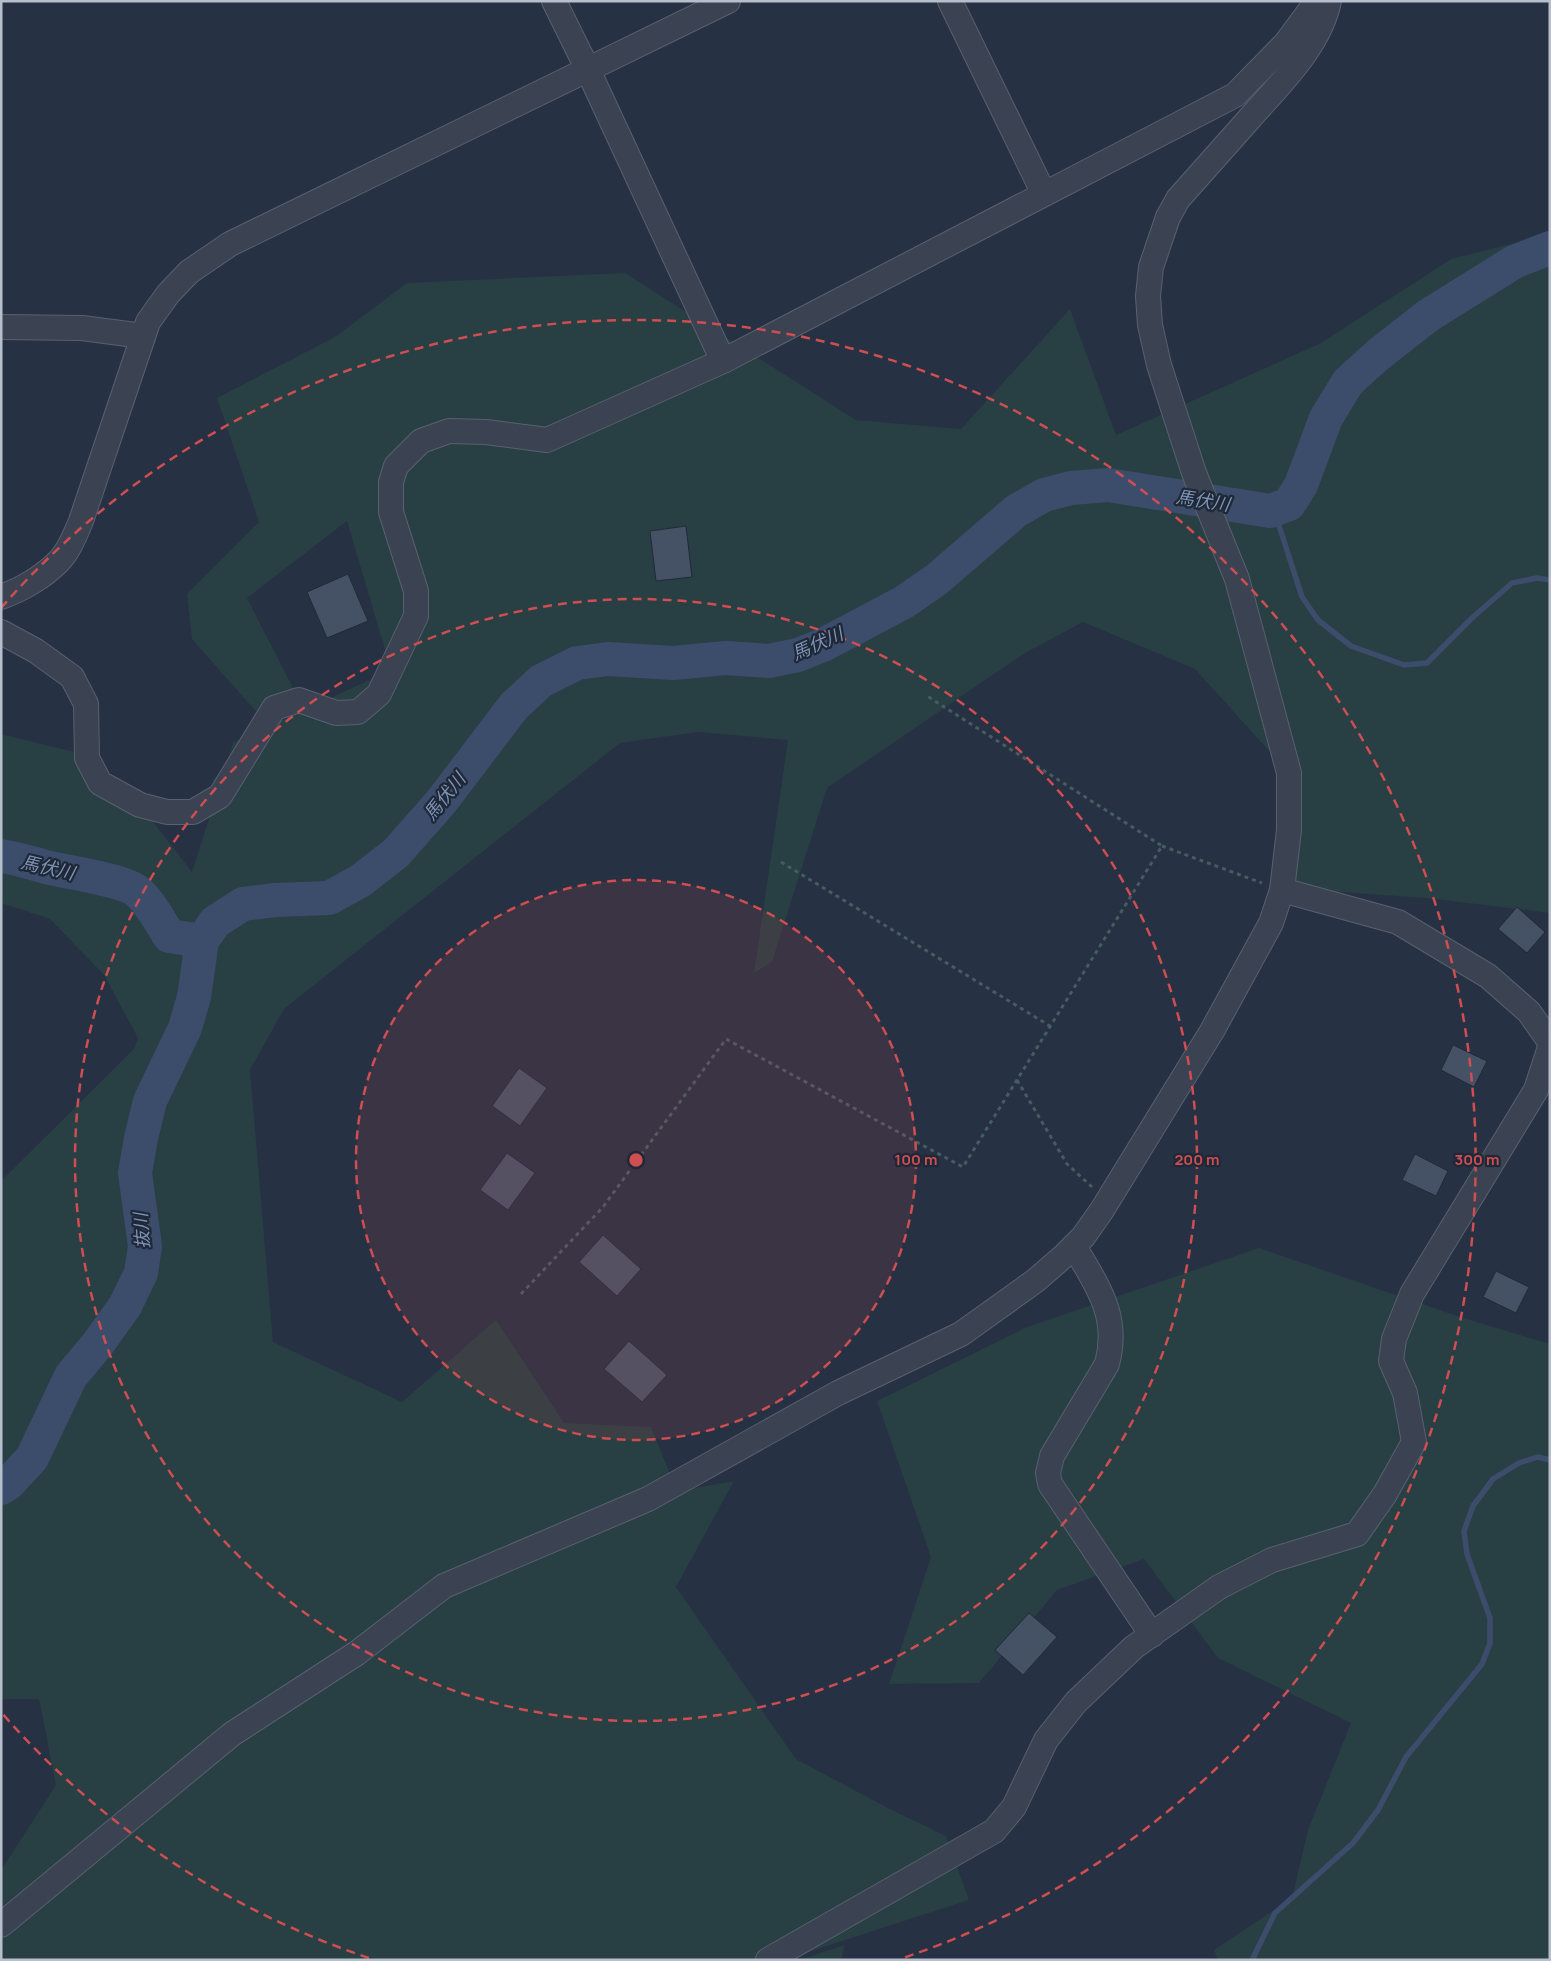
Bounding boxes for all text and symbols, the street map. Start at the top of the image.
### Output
water label: 馬伏川 [1174,484,1234,516]
water label: 馬伏川 [787,620,848,665]
water label: 馬伏川 [418,766,472,825]
water label: 馬伏川 [19,849,79,885]
text: 100 m [895,1149,937,1170]
text: 200 m [1174,1149,1220,1170]
text: 300 m [1455,1149,1499,1170]
centre of rings [627,1151,645,1169]
water label: 抜川 [128,1210,154,1250]

